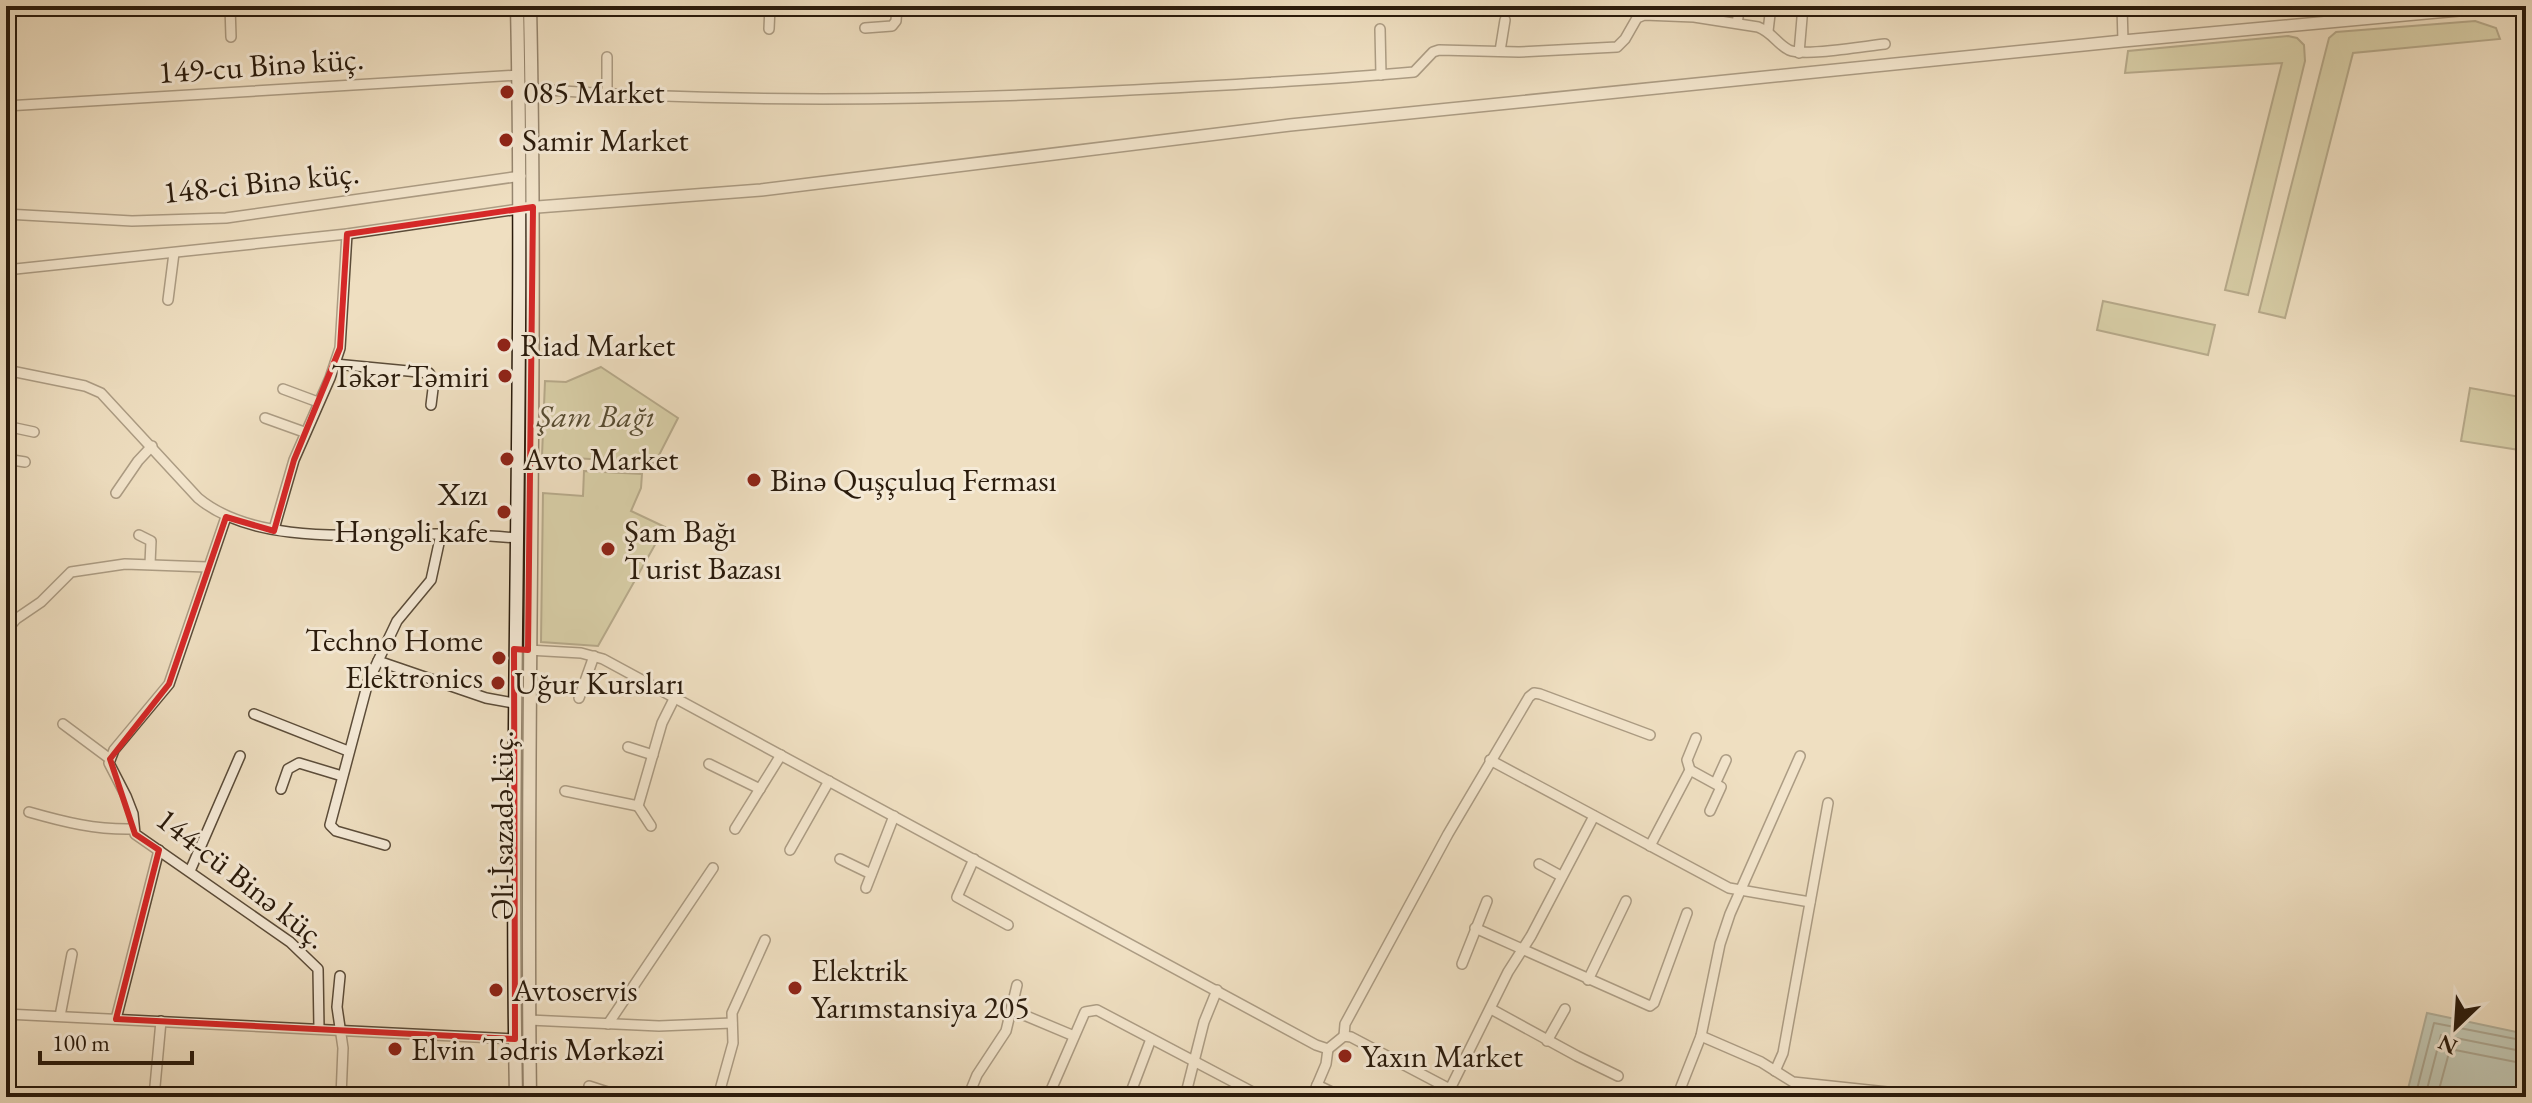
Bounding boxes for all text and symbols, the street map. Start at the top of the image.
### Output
street label: 149-cu Binə küç. [157,37,365,93]
place label: 085 Market [523,71,665,113]
marker: 085 Market [498,83,516,101]
place label: Samir Market [522,119,689,161]
marker: Samir Market [497,131,515,149]
street label: 148-ci Binə küç. [161,151,361,213]
place label: Riad Market [520,324,675,366]
marker: Riad Market [495,336,513,354]
place label: Təkər Təmiri [331,355,489,397]
marker: Təkər Təmiri [496,367,514,385]
park label: Şam Bağı [536,395,655,437]
place label: Avto Market [522,438,678,480]
marker: Avto Market [498,450,516,468]
place label: Binə Quşçuluq Ferması [770,459,1057,501]
marker: Binə Quşçuluq Ferması [745,471,763,489]
place label: Xızı Həngəli kafe [334,473,488,552]
marker: Xızı Həngəli kafe [495,503,513,521]
place label: Şam Bağı Turist Bazası [624,510,782,589]
marker: Şam Bağı Turist Bazası [599,540,617,558]
place label: Techno Home Elektronics [305,619,483,698]
marker: Techno Home Elektronics [490,649,508,667]
place label: Uğur Kursları [514,662,684,704]
marker: Uğur Kursları [489,674,507,692]
street label: Əli İsazadə küç. [481,730,523,920]
street label: 144-cü Binə küç. [148,798,336,958]
place label: Elektrik Yarımstansiya 205 [811,949,1030,1028]
place label: Avtoservis [511,969,638,1011]
marker: Elektrik Yarımstansiya 205 [786,979,804,997]
marker: Avtoservis [487,981,505,999]
north arrow [2416,987,2496,1067]
scale bar [40,1015,192,1065]
text: 100 m [52,1027,110,1058]
place label: Elvin Tədris Mərkəzi [411,1028,664,1070]
text: N [2433,1028,2462,1062]
place label: Yaxın Market [1361,1035,1523,1077]
marker: Elvin Tədris Mərkəzi [386,1040,404,1058]
marker: Yaxın Market [1336,1047,1354,1065]

